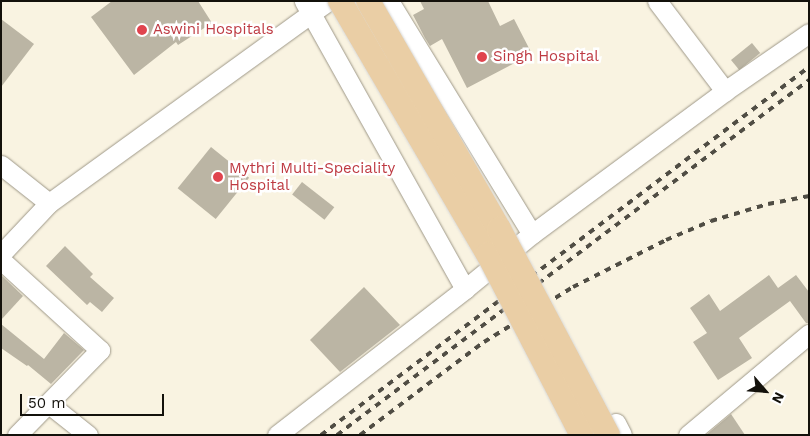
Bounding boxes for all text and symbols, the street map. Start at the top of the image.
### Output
place label: Aswini Hospitals [153,21,274,39]
marker: Aswini Hospitals [135,23,149,37]
place label: Singh Hospital [493,48,599,66]
marker: Singh Hospital [475,50,489,64]
place label: Mythri Multi-Speciality Hospital [229,159,395,194]
marker: Mythri Multi-Speciality Hospital [211,170,225,184]
north arrow [740,366,790,416]
scale bar [22,384,166,416]
text: N [769,390,788,406]
text: 50 m [28,394,65,412]

